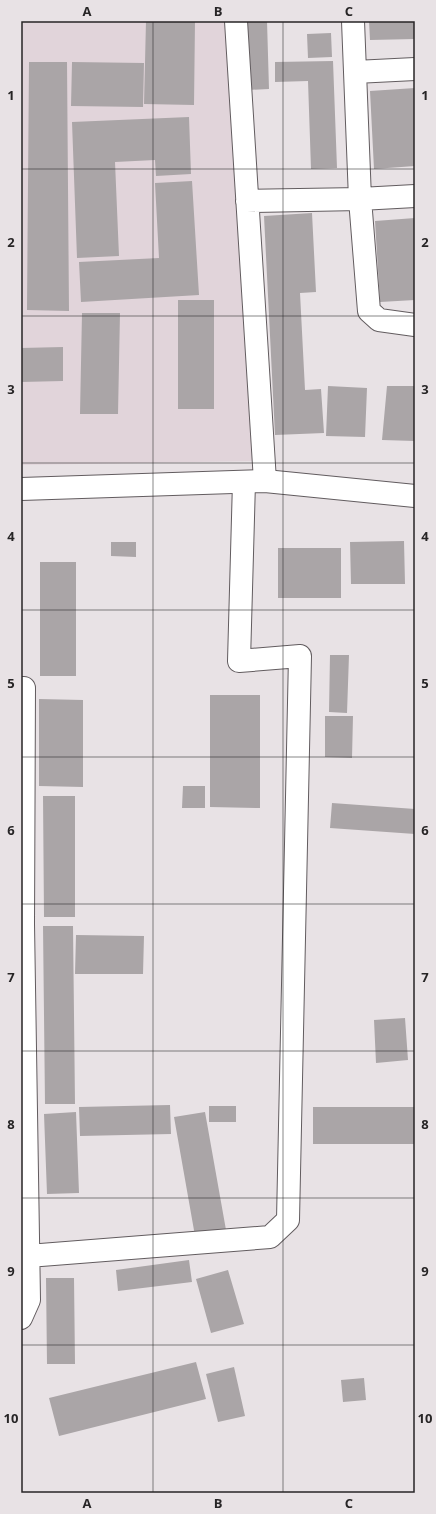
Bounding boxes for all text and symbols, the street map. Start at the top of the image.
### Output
text: A [83,2,92,20]
text: B [214,2,223,20]
text: C [345,2,353,20]
text: 1 [7,86,15,104]
text: 1 [421,86,429,104]
text: 2 [7,233,15,251]
text: 2 [421,233,429,251]
text: 3 [7,380,15,398]
text: 3 [421,380,429,398]
text: 4 [7,527,15,545]
text: 4 [421,527,429,545]
text: 5 [7,674,15,692]
text: 5 [421,674,429,692]
text: 6 [7,821,15,839]
text: 6 [421,821,429,839]
text: 7 [7,968,15,986]
text: 7 [421,968,429,986]
text: 8 [7,1115,15,1133]
text: 8 [421,1115,429,1133]
text: 9 [7,1262,15,1280]
text: 9 [421,1262,429,1280]
text: 10 [4,1409,18,1427]
text: 10 [418,1409,432,1427]
text: A [83,1494,92,1512]
text: B [214,1494,223,1512]
text: C [345,1494,353,1512]

